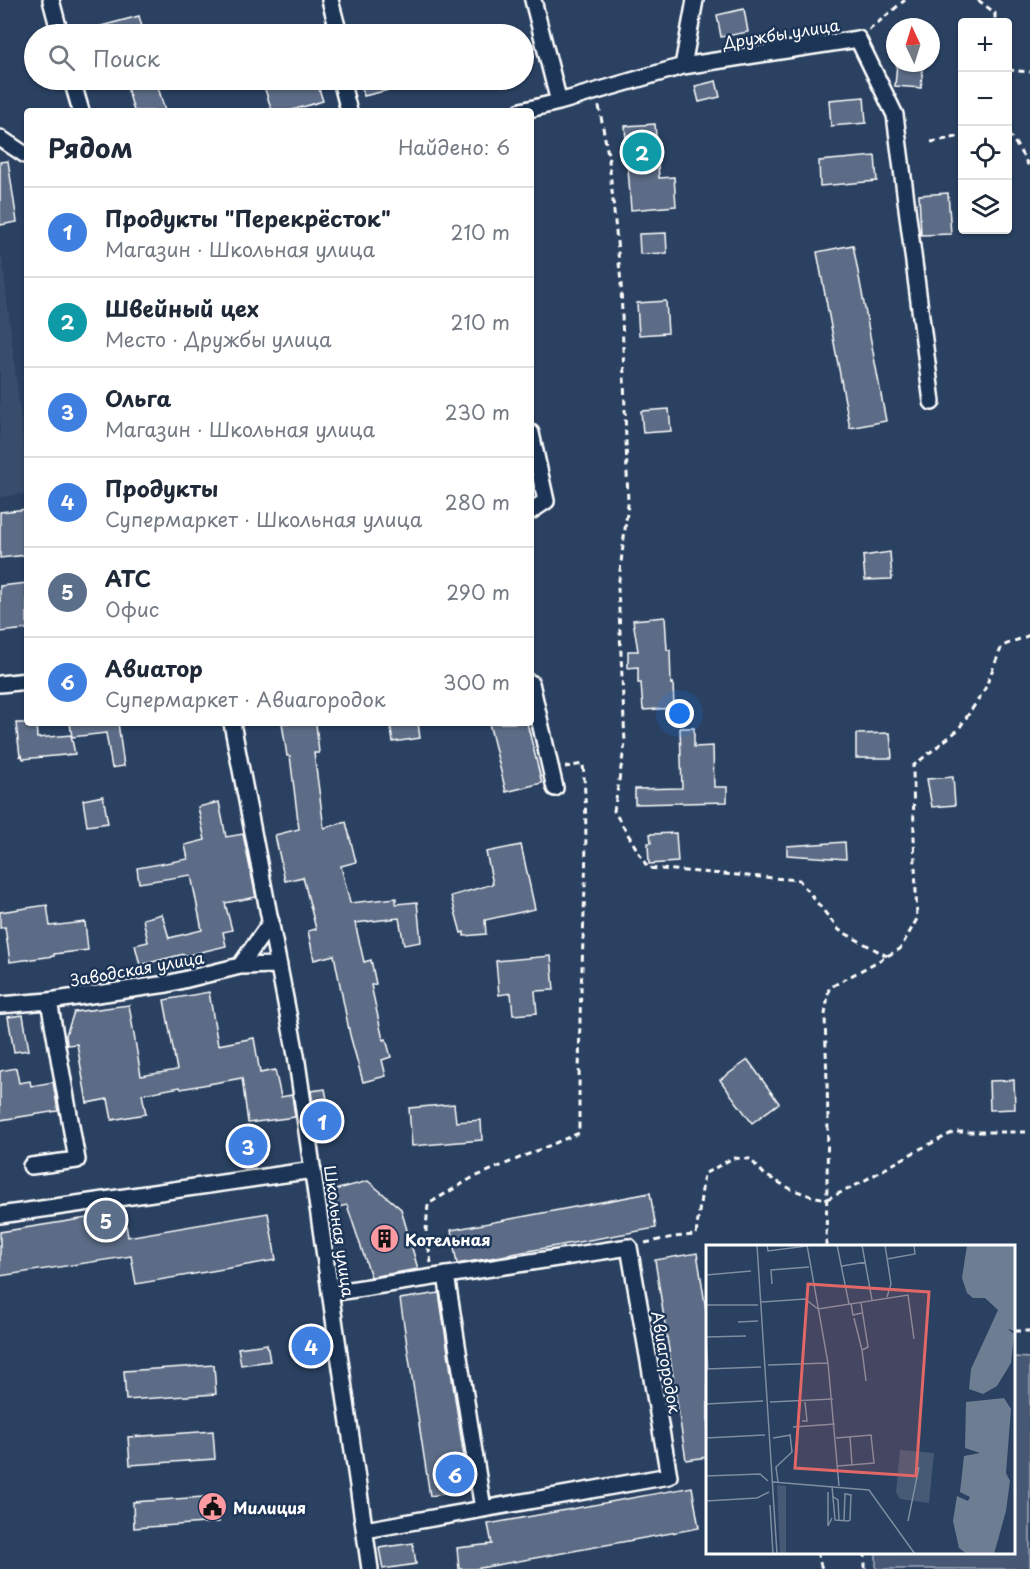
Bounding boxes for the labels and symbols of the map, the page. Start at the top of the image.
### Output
street label: Дружбы улица [720,12,841,54]
north arrow [886,18,940,72]
pin: 2 [622,130,662,174]
your location [665,699,694,728]
street label: Заводская улица [68,944,206,992]
pin: 1 [302,1098,342,1144]
pin: 3 [228,1124,268,1168]
street label: Школьная улица [319,1164,361,1298]
pin: 5 [86,1198,126,1242]
building icon: Котельная [368,1223,400,1255]
place label: Котельная [405,1227,491,1251]
inset map [706,1245,1015,1554]
street label: Авиагородок [646,1309,688,1416]
pin: 4 [292,1324,330,1368]
pin: 6 [436,1452,474,1496]
public building icon: Милиция [196,1491,228,1523]
place label: Милиция [233,1495,306,1519]

